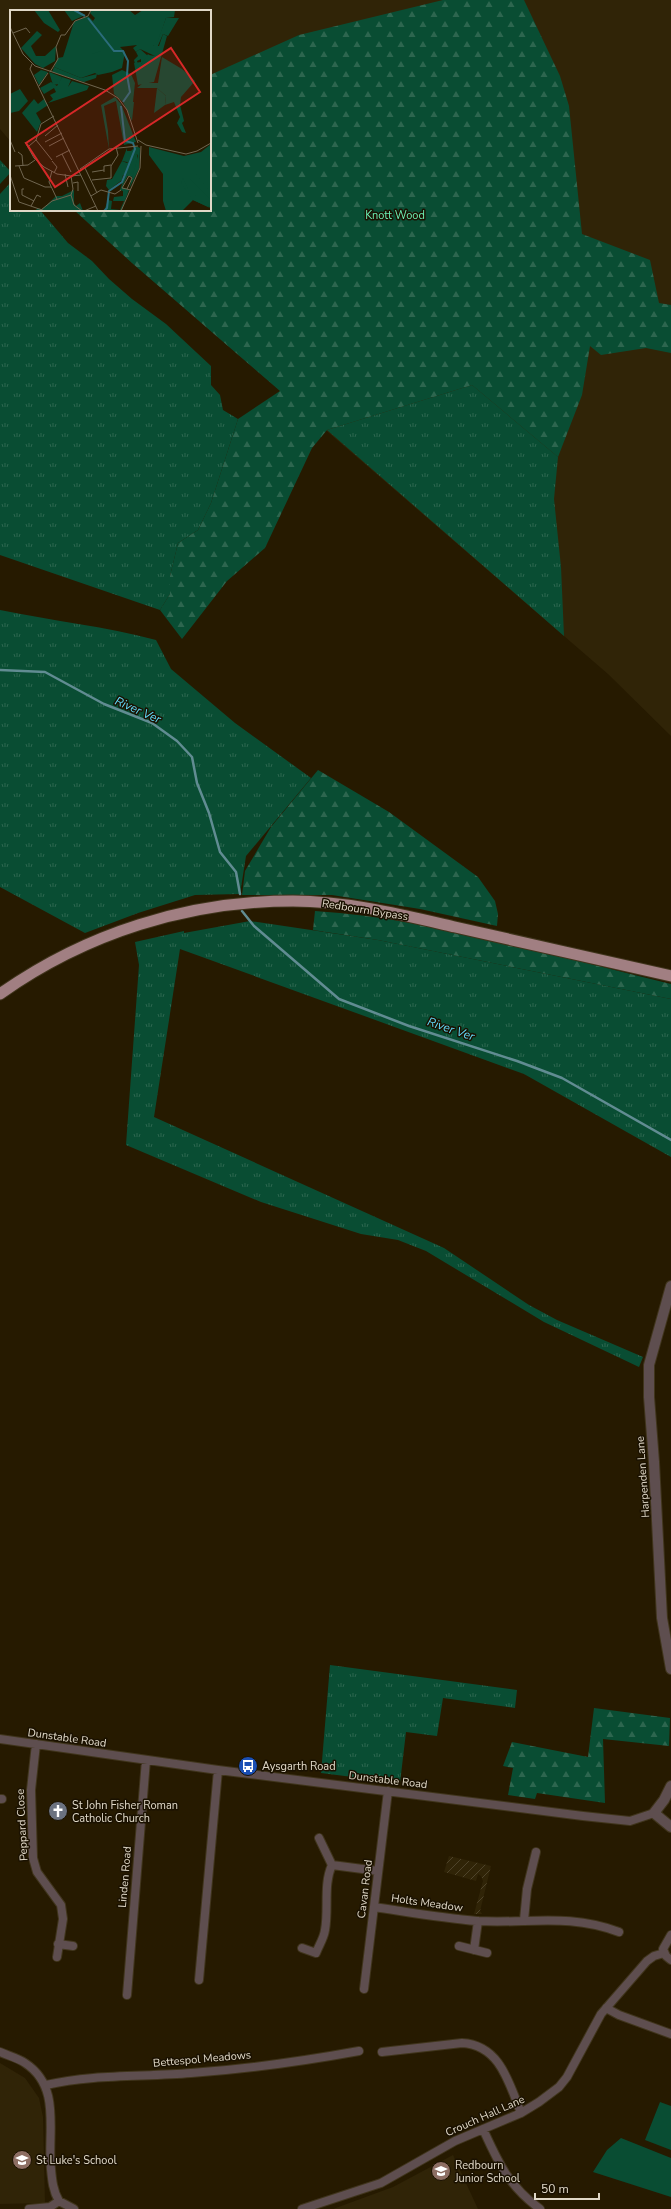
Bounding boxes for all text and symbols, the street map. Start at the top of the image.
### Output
inset map [10,10,211,211]
park label: Knott Wood [365,208,425,223]
water label: River Ver [112,693,164,728]
street label: Redbourn Bypass [321,896,409,924]
water label: River Ver [425,1013,477,1045]
street label: Harpenden Lane [633,1435,653,1518]
street label: Dunstable Road [27,1725,107,1751]
bus stop icon: Aysgarth Road [237,1755,259,1777]
place label: Aysgarth Road [262,1759,336,1774]
street label: Dunstable Road [348,1768,428,1792]
street label: Peppard Close [13,1788,31,1861]
place label: St John Fisher Roman Catholic Church [72,1798,178,1826]
church icon: St John Fisher Roman Catholic Church [47,1800,69,1822]
street label: Linden Road [115,1846,135,1908]
street label: Cavan Road [354,1859,376,1919]
street label: Holts Meadow [390,1891,464,1915]
street label: Bettespol Meadows [152,2047,252,2071]
street label: Crouch Hall Lane [443,2092,527,2140]
school or university icon: St Luke's School [11,2149,33,2171]
place label: St Luke's School [36,2153,118,2168]
place label: Redbourn Junior School [454,2158,521,2186]
school or university icon: Redbourn Junior School [430,2160,452,2182]
scale bar [535,2175,599,2201]
text: 50 m [541,2181,569,2197]

